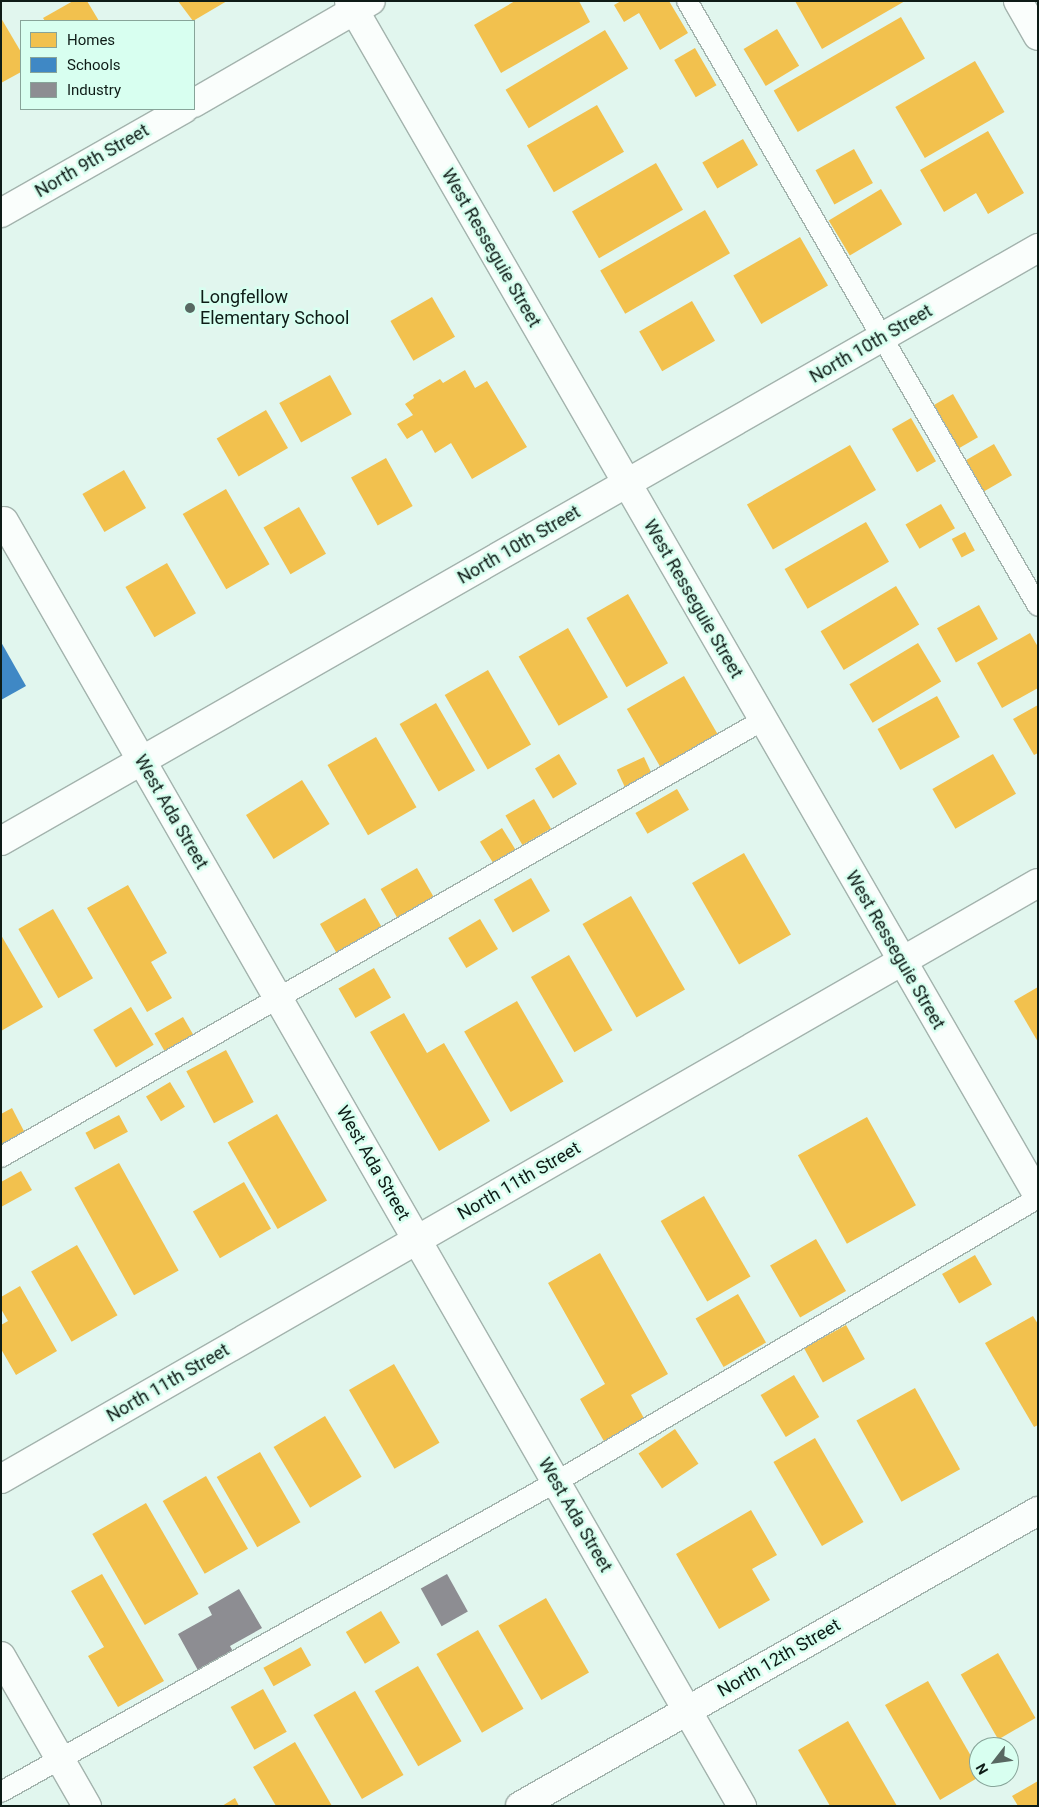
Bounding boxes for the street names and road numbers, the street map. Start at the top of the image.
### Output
street label: North 9th Street [31,120,153,202]
street label: West Resseguie Street [437,165,545,331]
street label: North 10th Street [806,300,936,388]
street label: North 10th Street [454,501,584,589]
street label: West Resseguie Street [639,516,747,682]
street label: West Ada Street [130,751,212,873]
street label: West Resseguie Street [841,867,949,1033]
street label: West Ada Street [332,1102,414,1224]
street label: North 11th Street [454,1137,584,1225]
street label: North 11th Street [103,1339,233,1427]
street label: West Ada Street [534,1454,616,1576]
street label: North 12th Street [714,1614,844,1702]

